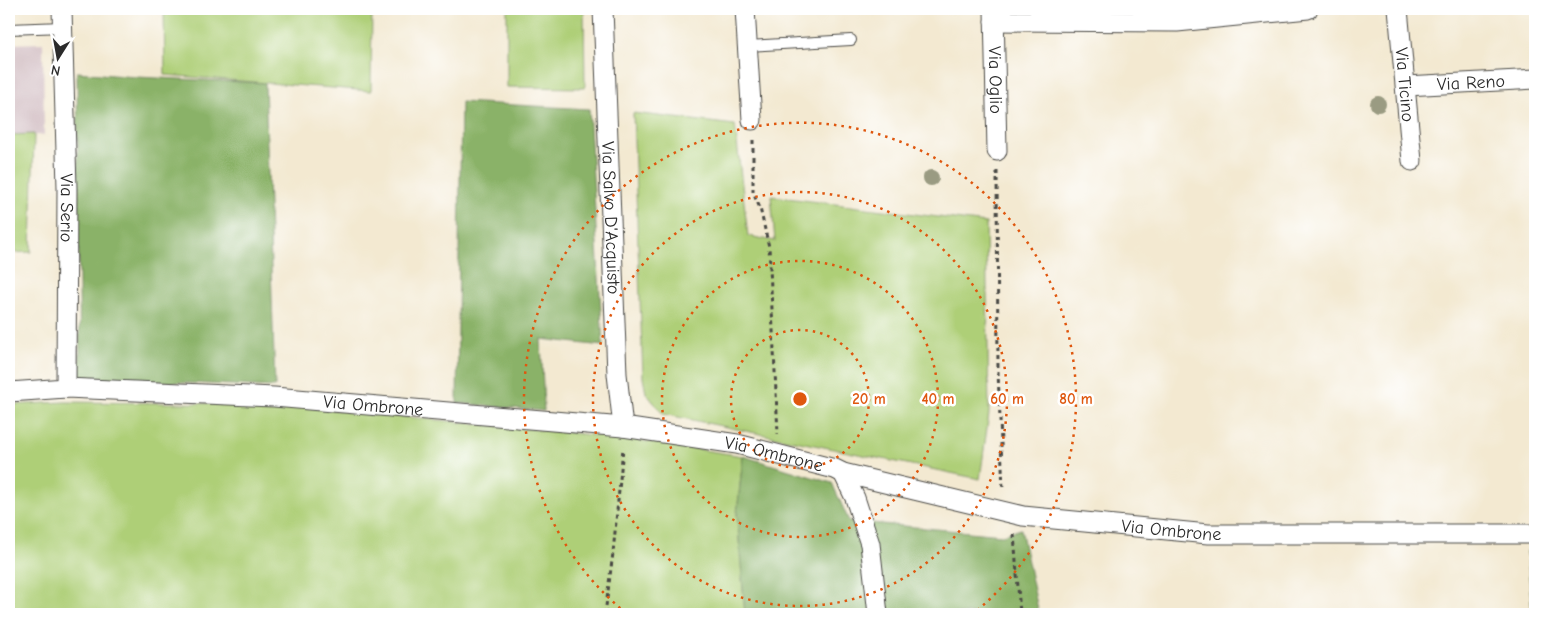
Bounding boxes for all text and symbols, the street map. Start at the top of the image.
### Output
north arrow [32,32,82,82]
street label: Via Oglio [984,46,1007,114]
street label: Via Ticino [1391,46,1419,123]
text: N [50,61,62,79]
street label: Via Reno [1436,70,1505,95]
street label: Via Salvo D'Acquisto [598,141,624,295]
street label: Via Serio [56,173,78,242]
centre of rings [791,390,809,408]
text: 20 m [852,390,886,408]
text: 40 m [922,390,955,408]
text: 60 m [990,390,1024,408]
text: 80 m [1059,390,1093,408]
street label: Via Ombrone [322,391,424,420]
street label: Via Ombrone [723,432,825,476]
street label: Via Ombrone [1120,515,1221,545]

